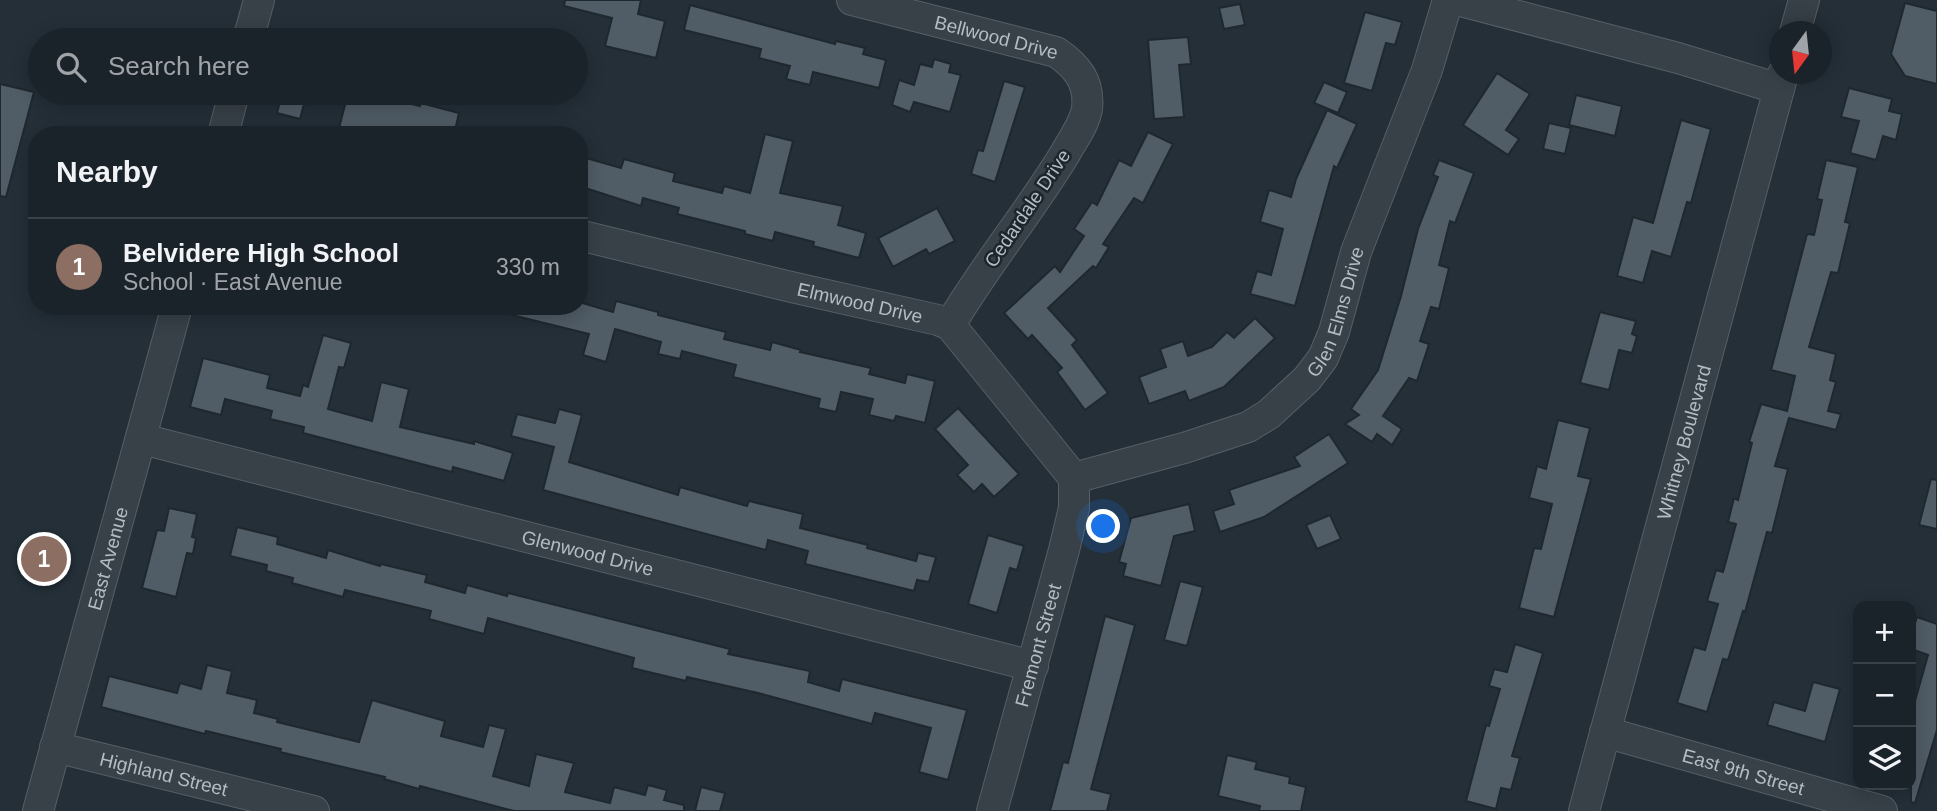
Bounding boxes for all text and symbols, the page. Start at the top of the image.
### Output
street label: Bellwood Drive [932,11,1060,63]
north arrow [1769,21,1832,84]
search box [28,28,588,105]
icon: search [52,48,90,86]
text: Search here [108,51,250,81]
street label: Cedardale Drive [980,145,1075,271]
text: Nearby [56,155,158,188]
text: Belvidere High School [123,238,399,268]
street label: Glen Elms Drive [1302,243,1368,381]
text: 1 [73,254,85,280]
text: 330 m [496,254,560,280]
text: School · East Avenue [123,269,343,295]
street label: Elmwood Drive [795,279,925,327]
street label: Whitney Boulevard [1653,363,1715,522]
street label: East Avenue [84,504,132,613]
your location [1086,509,1120,543]
street label: Glenwood Drive [519,526,656,580]
pin: 1 [21,533,67,585]
street label: Fremont Street [1011,581,1065,709]
map controls [1853,601,1916,790]
button: + [1853,601,1916,664]
button: − [1853,664,1916,727]
button: layers [1853,727,1916,790]
street label: East 9th Street [1680,745,1807,800]
street label: Highland Street [97,748,230,800]

